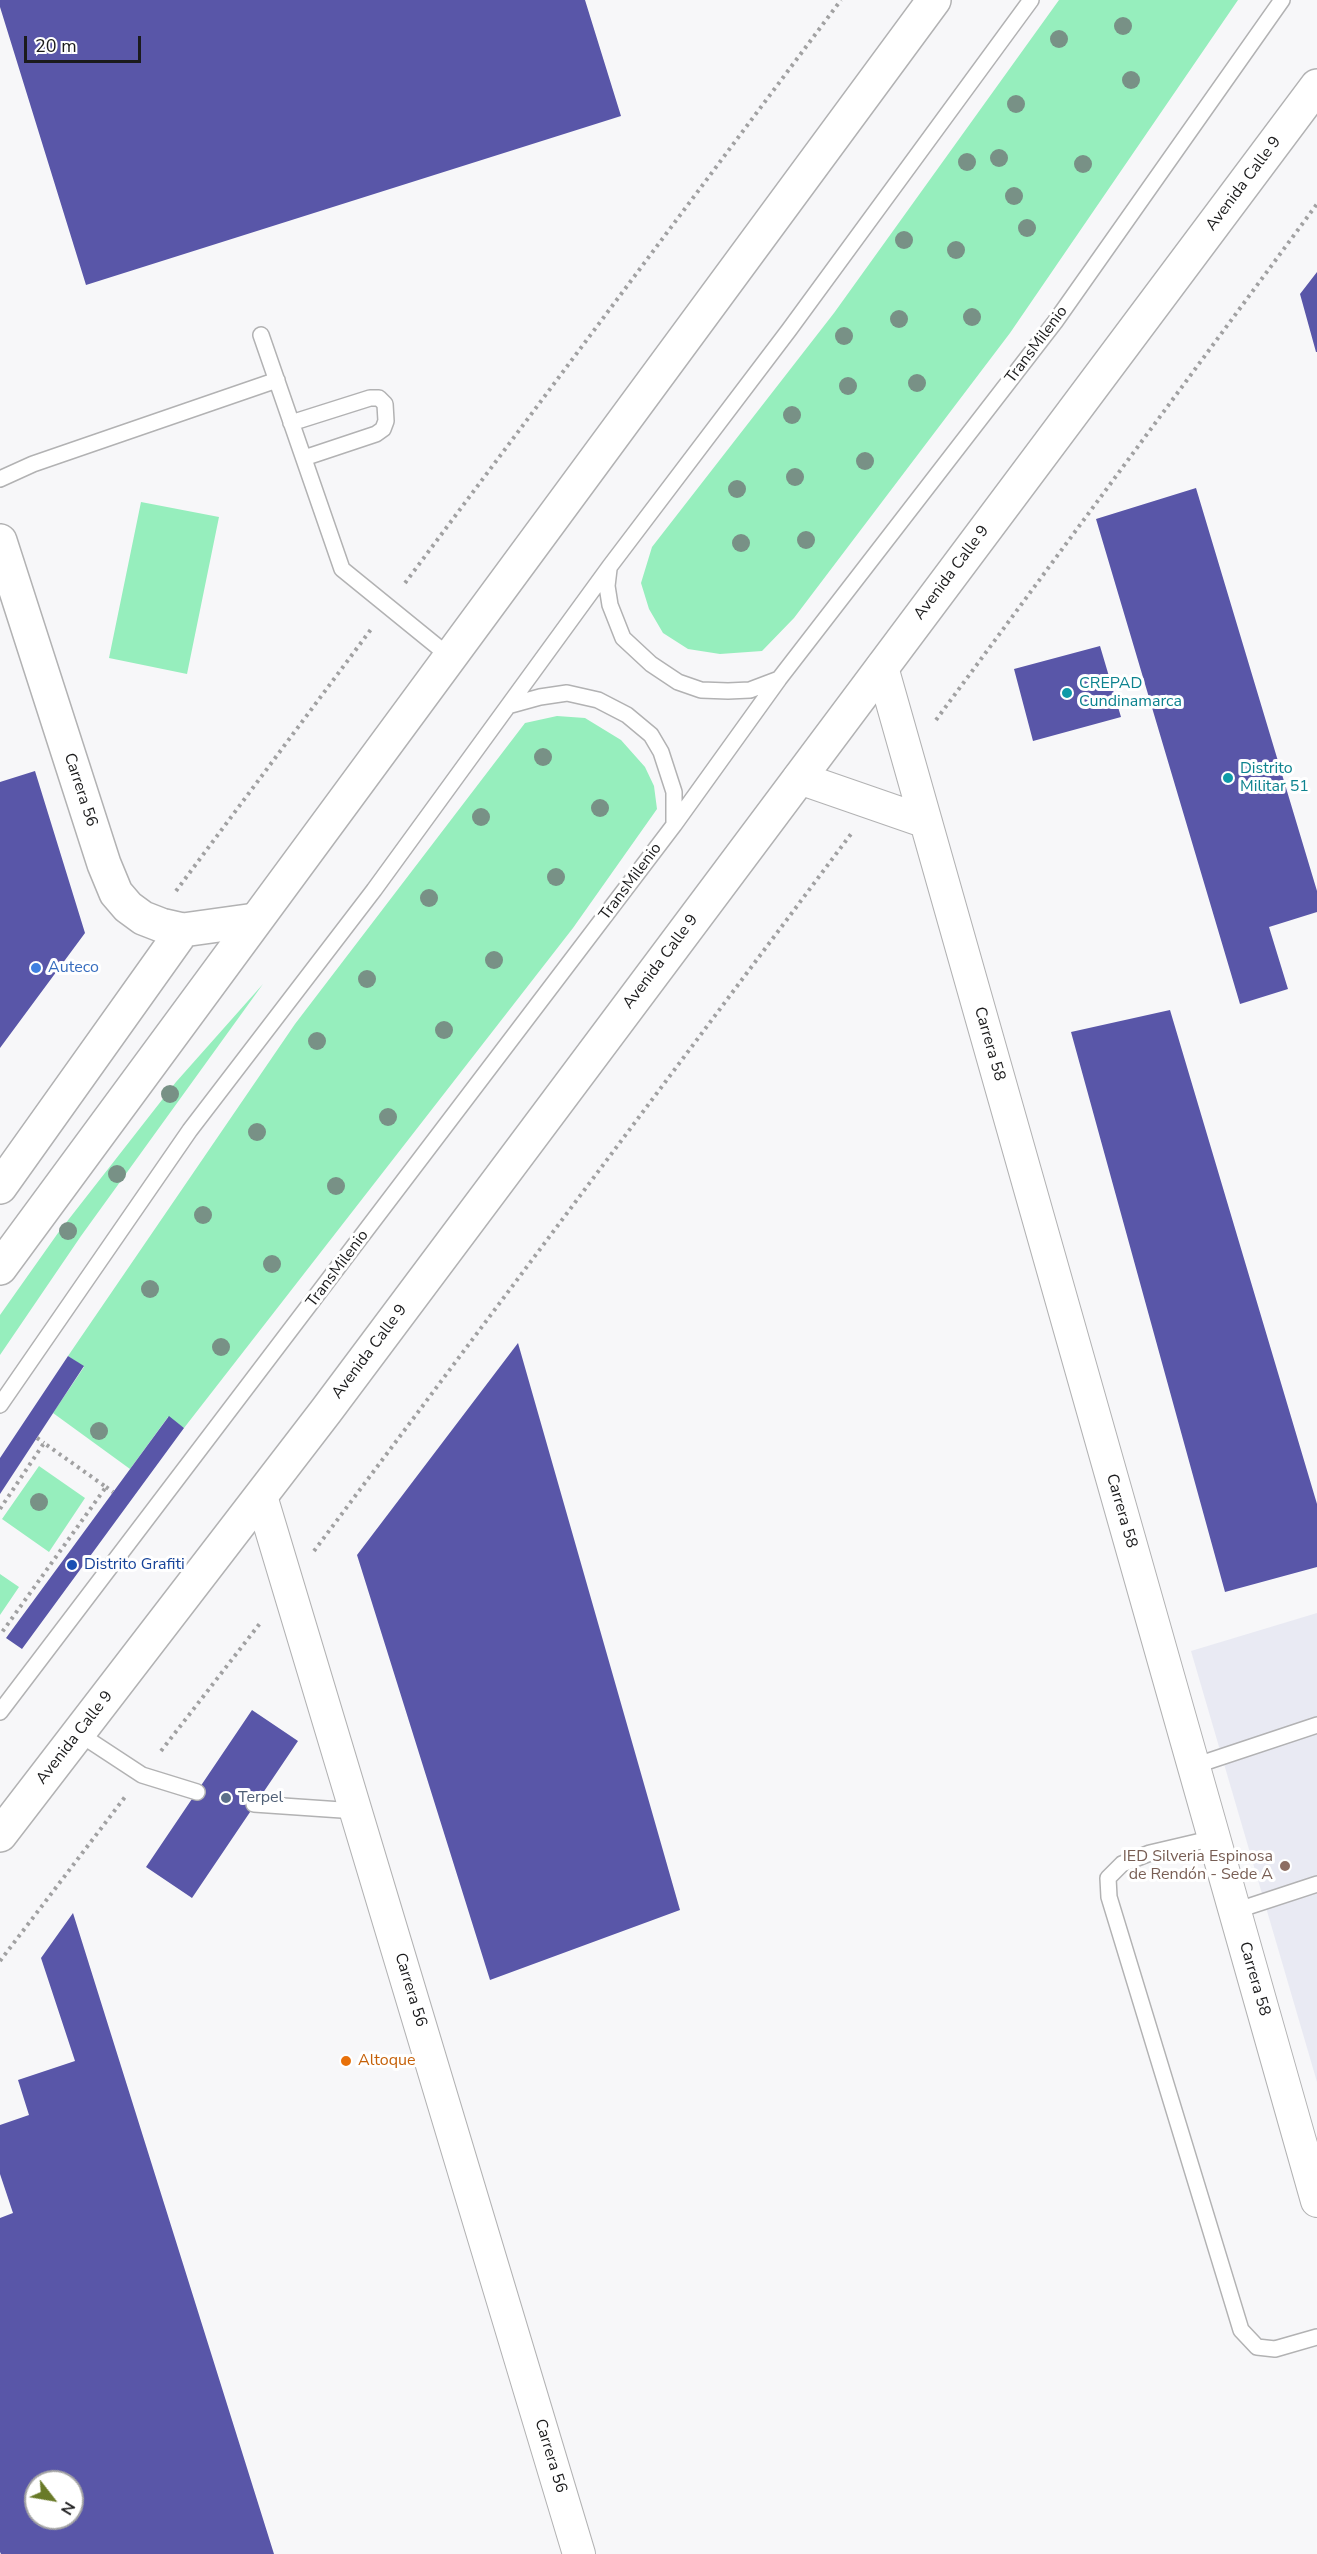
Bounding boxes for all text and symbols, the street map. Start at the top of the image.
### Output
scale bar [27,24,144,62]
text: 20 m [35,34,77,58]
street label: Avenida Calle 9 [1202,133,1286,235]
street label: TransMilenio [1002,303,1072,387]
street label: Avenida Calle 9 [910,522,994,624]
place label: CREPAD Cundinamarca [1079,674,1182,712]
marker: CREPAD Cundinamarca [1060,686,1074,700]
street label: Carrera 56 [59,751,101,829]
place label: Distrito Militar 51 [1240,759,1309,797]
marker: Distrito Militar 51 [1221,771,1235,785]
street label: TransMilenio [596,840,666,924]
street label: Avenida Calle 9 [619,911,703,1013]
place label: Auteco [48,958,99,978]
marker: Auteco [29,961,43,975]
street label: Carrera 58 [969,1005,1009,1083]
street label: TransMilenio [303,1227,373,1311]
street label: Avenida Calle 9 [328,1301,412,1403]
street label: Carrera 58 [1101,1472,1141,1550]
place label: Distrito Grafiti [84,1555,185,1575]
marker: Distrito Grafiti [65,1558,79,1572]
street label: Avenida Calle 9 [33,1687,117,1789]
place label: Terpel [238,1788,283,1808]
marker: Terpel [219,1791,233,1805]
place label: IED Silveria Espinosa de Rendón - Sede A [1123,1847,1273,1885]
marker: IED Silveria Espinosa de Rendón - Sede A [1278,1859,1292,1873]
street label: Carrera 58 [1234,1940,1274,2018]
street label: Carrera 56 [390,1951,430,2029]
place label: Altoque [358,2051,415,2071]
marker: Altoque [339,2054,353,2068]
street label: Carrera 56 [530,2417,570,2495]
north arrow [24,2470,84,2530]
text: N [55,2497,80,2519]

